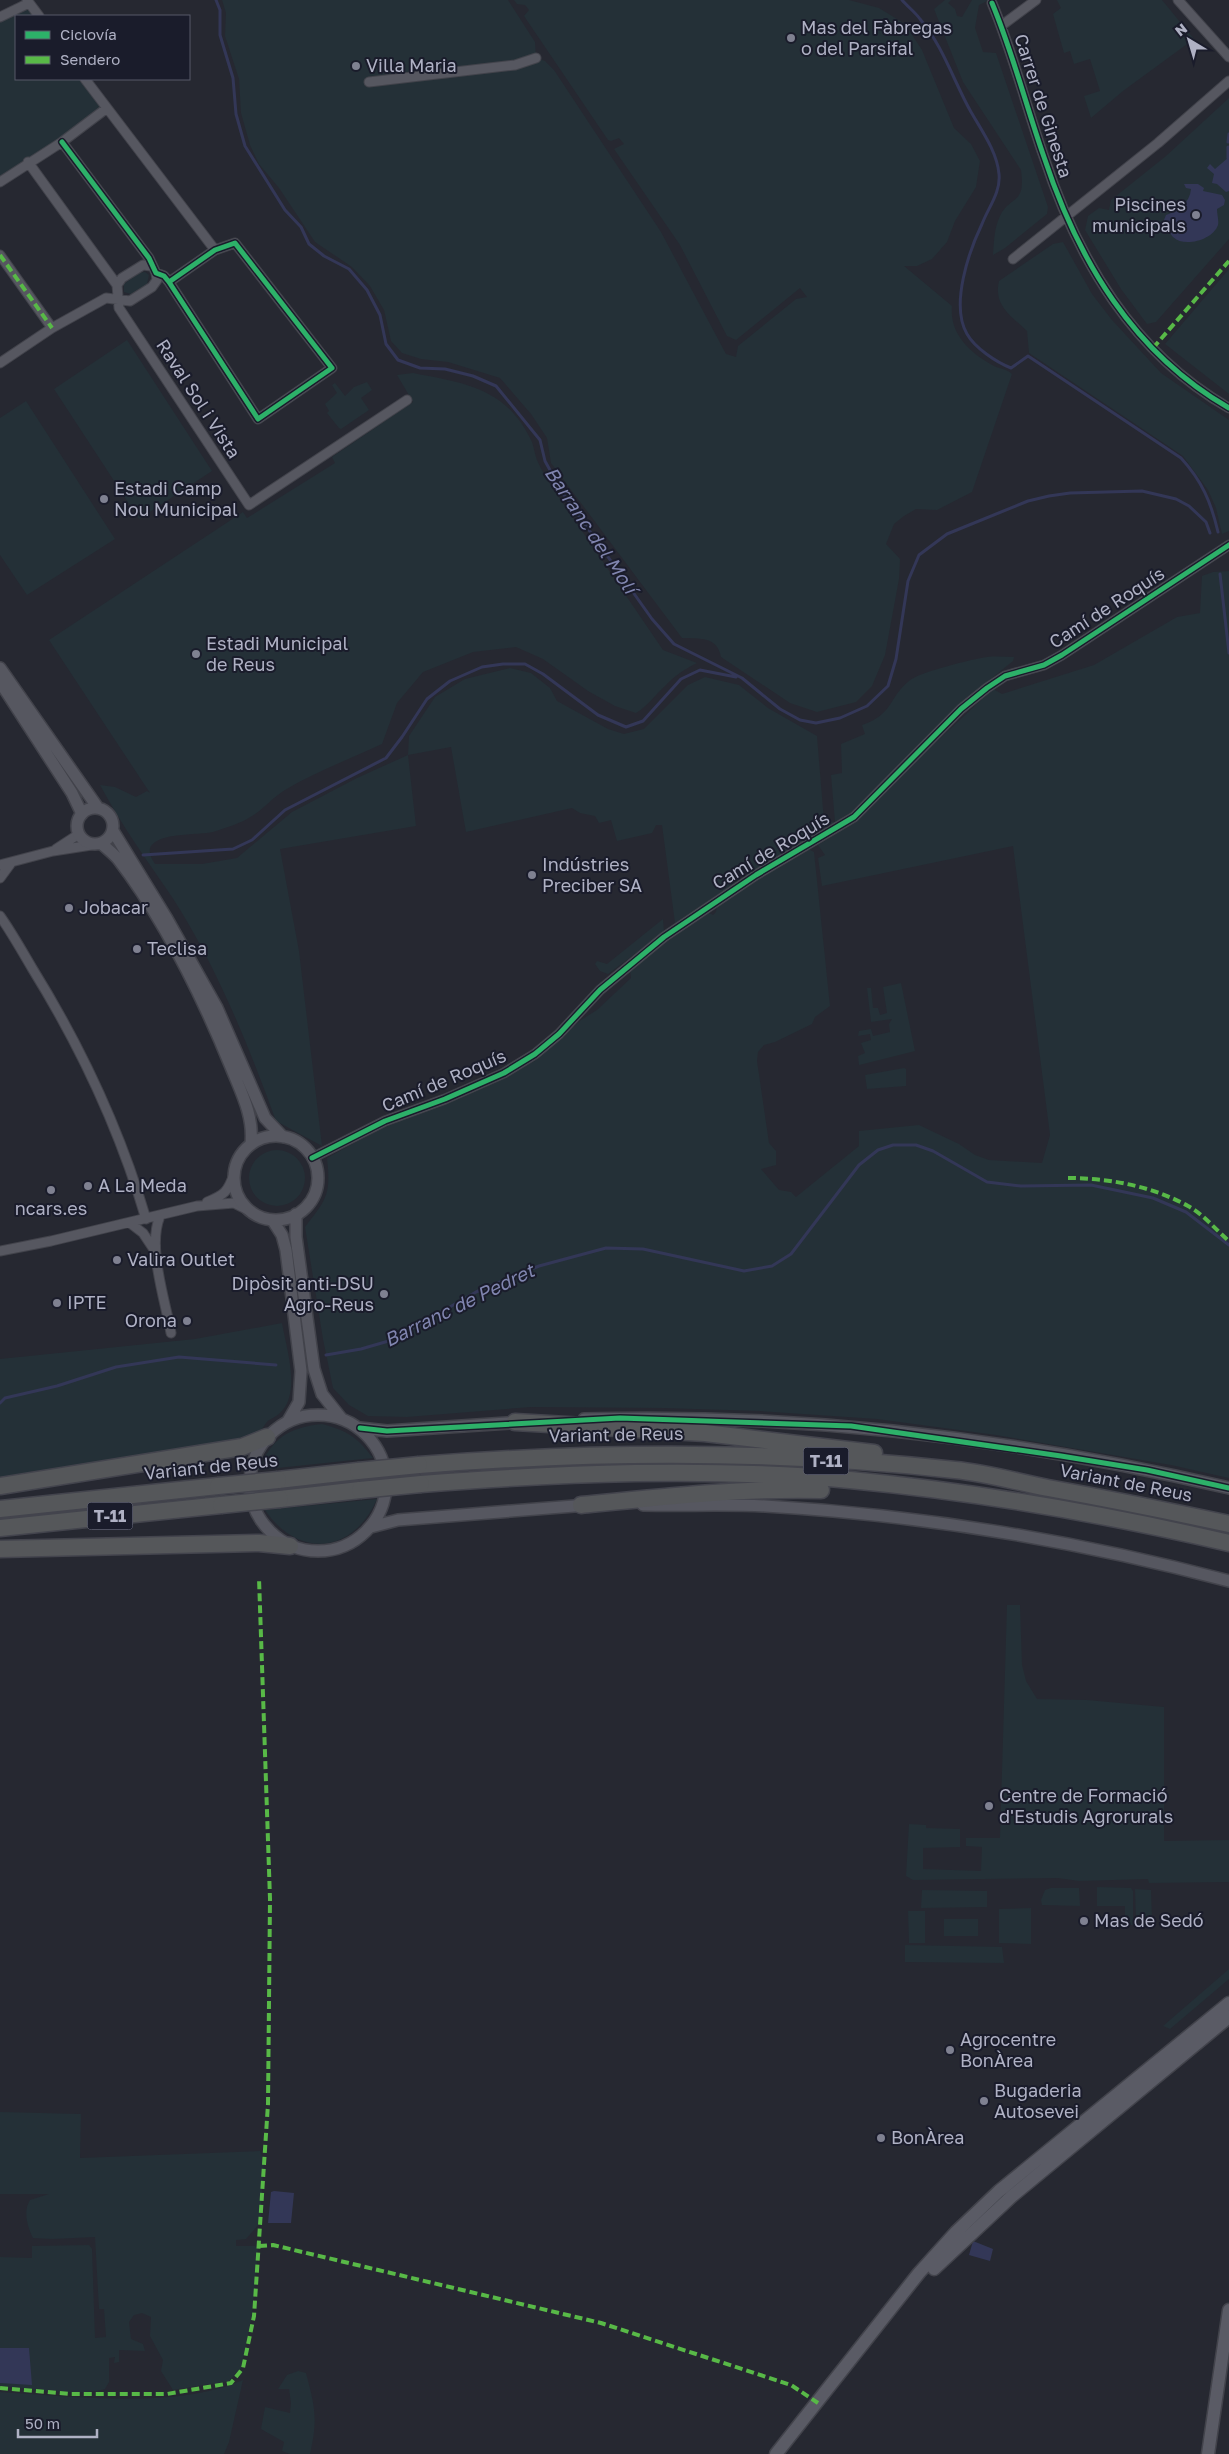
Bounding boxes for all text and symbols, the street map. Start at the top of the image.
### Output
legend [15,15,190,80]
north arrow [1164,15,1214,65]
place label: Mas del Fàbregas o del Parsifal [801,16,952,59]
text: N [1171,19,1190,39]
text: Ciclovía [60,25,117,43]
street label: Carrer de Ginesta [1010,31,1078,181]
marker: Mas del Fàbregas o del Parsifal [785,32,797,44]
text: Sendero [60,50,120,68]
place label: Villa Maria [366,54,457,76]
marker: Villa Maria [350,60,362,72]
place label: Piscines municipals [1092,193,1186,236]
marker: Piscines municipals [1190,209,1202,221]
street label: Raval Sol i Vista [152,335,246,462]
water label: Barranc del Molí [540,462,645,602]
place label: Estadi Camp Nou Municipal [114,477,238,520]
marker: Estadi Camp Nou Municipal [98,493,110,505]
street label: Camí de Roquís [1045,562,1168,653]
place label: Estadi Municipal de Reus [206,632,348,675]
marker: Estadi Municipal de Reus [190,648,202,660]
street label: Camí de Roquís [708,807,833,894]
place label: Indústries Preciber SA [542,853,642,896]
marker: Indústries Preciber SA [526,869,538,881]
place label: Jobacar [79,896,148,918]
marker: Jobacar [63,902,75,914]
place label: Teclisa [147,937,207,959]
marker: Teclisa [131,943,143,955]
street label: Camí de Roquís [378,1044,509,1116]
place label: A La Meda [98,1174,187,1196]
marker: A La Meda [82,1180,94,1192]
marker: ncars.es [45,1184,57,1196]
place label: ncars.es [15,1197,87,1219]
place label: Valira Outlet [127,1248,235,1270]
marker: Valira Outlet [111,1254,123,1266]
water label: Barranc de Pedret [380,1257,540,1351]
place label: Dipòsit anti-DSU Agro-Reus [231,1272,374,1315]
marker: Dipòsit anti-DSU Agro-Reus [378,1288,390,1300]
place label: IPTE [67,1291,106,1313]
marker: IPTE [51,1297,63,1309]
place label: Orona [125,1309,177,1331]
marker: Orona [181,1315,193,1327]
street label: Variant de Reus [548,1422,684,1446]
street label: Variant de Reus [143,1448,279,1484]
road number: T-11 [804,1448,848,1474]
street label: Variant de Reus [1058,1458,1194,1506]
road number: T-11 [88,1502,132,1530]
place label: Centre de Formació d'Estudis Agrorurals [999,1784,1173,1827]
marker: Centre de Formació d'Estudis Agrorurals [983,1800,995,1812]
place label: Mas de Sedó [1094,1909,1204,1931]
marker: Mas de Sedó [1078,1915,1090,1927]
place label: Agrocentre BonÀrea [960,2028,1056,2071]
marker: Agrocentre BonÀrea [944,2044,956,2056]
place label: Bugaderia Autosevei [994,2079,1082,2122]
marker: Bugaderia Autosevei [978,2095,990,2107]
place label: BonÀrea [891,2126,964,2148]
marker: BonÀrea [875,2132,887,2144]
scale bar [18,2406,96,2438]
text: 50 m [25,2414,60,2432]

